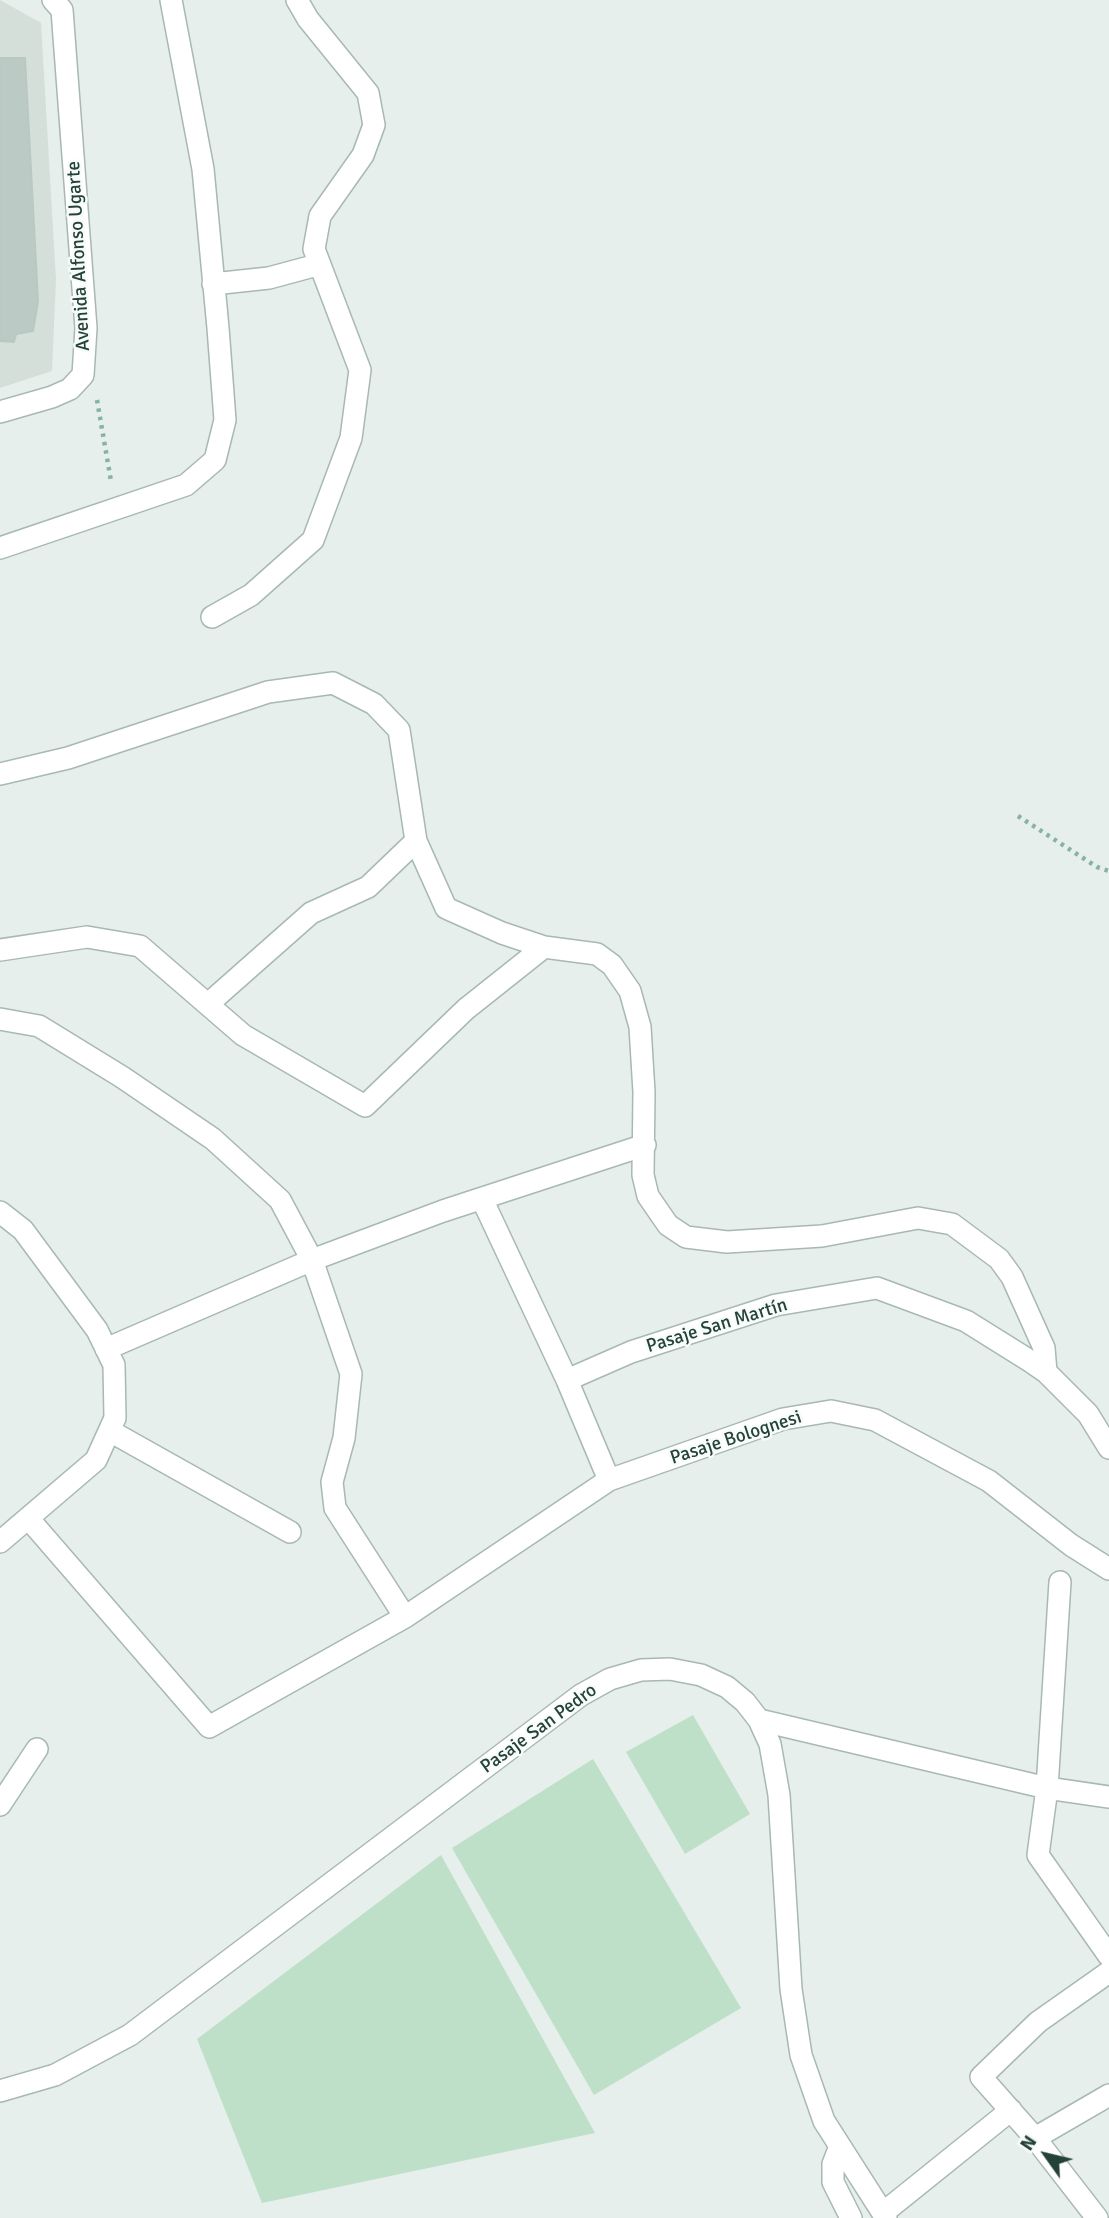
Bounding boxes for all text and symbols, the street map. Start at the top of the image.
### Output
street label: Avenida Alfonso Ugarte [63,161,95,351]
street label: Pasaje San Martín [644,1294,790,1358]
street label: Pasaje Bolognesi [667,1406,805,1470]
street label: Pasaje San Pedro [476,1679,602,1779]
north arrow [1011,2120,1081,2190]
text: N [1015,2131,1042,2155]

